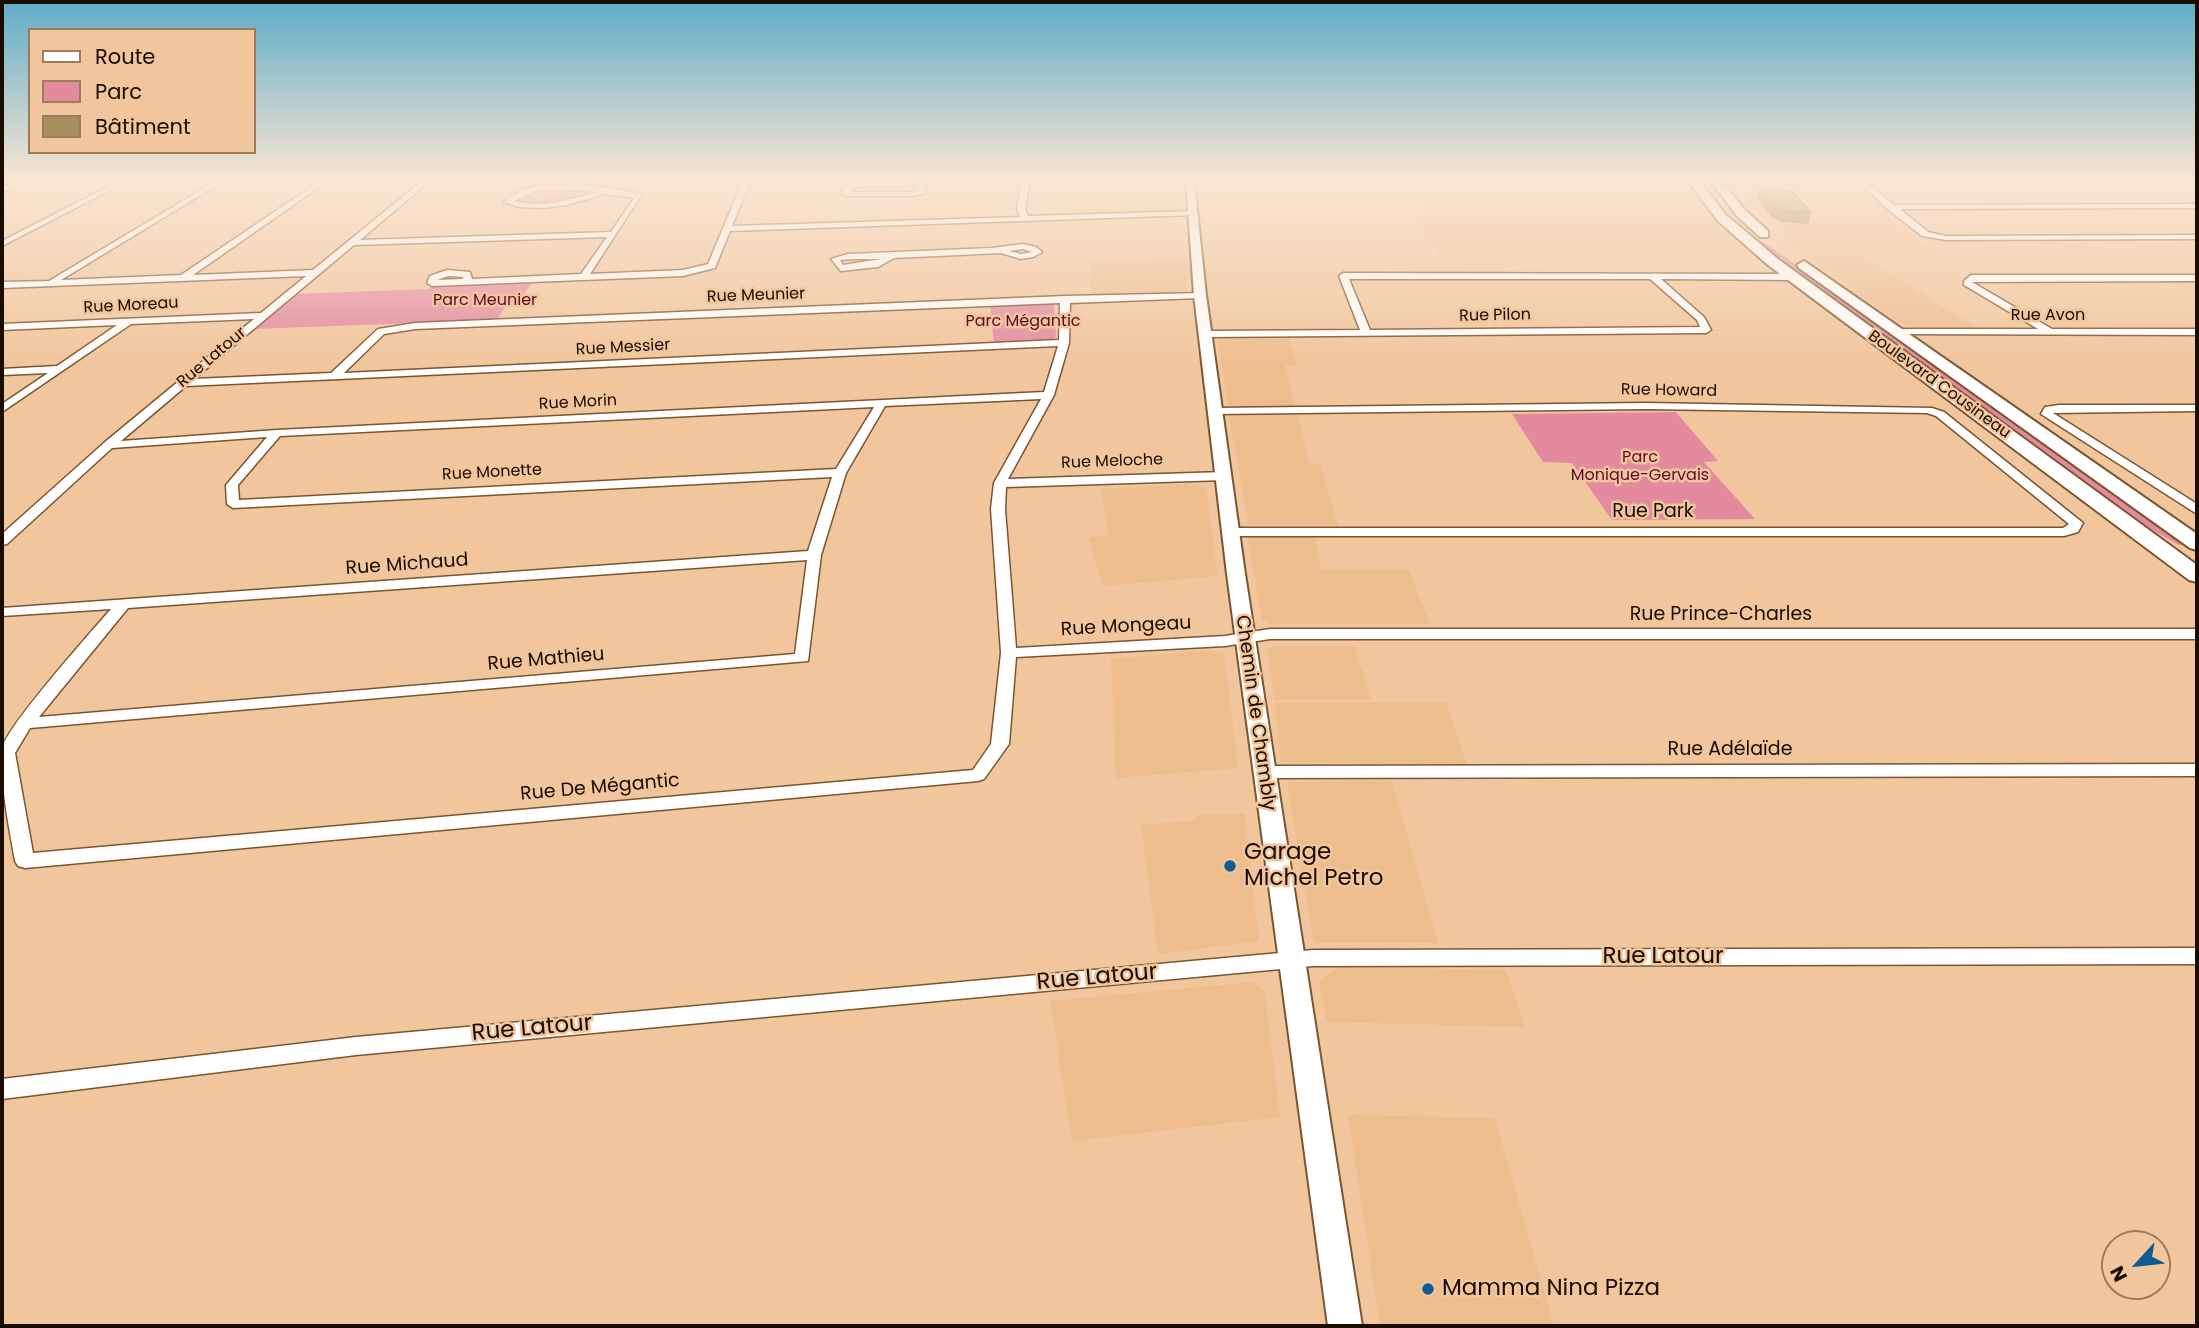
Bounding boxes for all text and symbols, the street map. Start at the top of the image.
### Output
legend [28,28,256,154]
text: Route [95,42,155,71]
text: Parc [95,77,142,106]
text: Bâtiment [95,112,191,141]
street label: Rue Meunier [707,285,805,307]
park label: Parc Meunier [433,291,537,311]
street label: Rue Moreau [83,294,179,318]
street label: Rue Pilon [1459,306,1531,326]
street label: Rue Avon [2011,306,2085,326]
park label: Parc Mégantic [965,312,1081,332]
street label: Rue Latour [174,324,250,392]
street label: Boulevard Cousineau [1864,327,2014,443]
street label: Rue Messier [575,336,671,360]
street label: Rue Howard [1621,381,1717,401]
street label: Rue Morin [538,391,618,415]
park label: Parc Monique-Gervais [1571,448,1709,486]
street label: Rue Meloche [1061,451,1163,473]
street label: Rue Monette [442,461,542,485]
street label: Rue Park [1612,501,1694,523]
street label: Rue Michaud [345,549,469,581]
street label: Rue Prince-Charles [1630,604,1812,626]
street label: Rue Mongeau [1060,612,1192,642]
street label: Chemin de Chambly [1230,614,1280,812]
street label: Rue Mathieu [487,644,605,676]
street label: Rue Adélaïde [1668,739,1792,761]
street label: Rue De Mégantic [519,770,681,806]
place label: Garage Michel Petro [1244,839,1383,893]
marker: Garage Michel Petro [1222,858,1238,874]
street label: Rue Latour [1603,943,1723,971]
street label: Rue Latour [1036,959,1158,997]
street label: Rue Latour [471,1010,593,1048]
north arrow [2101,1230,2171,1300]
text: N [2103,1261,2134,1286]
place label: Mamma Nina Pizza [1442,1275,1660,1303]
marker: Mamma Nina Pizza [1420,1281,1436,1297]

